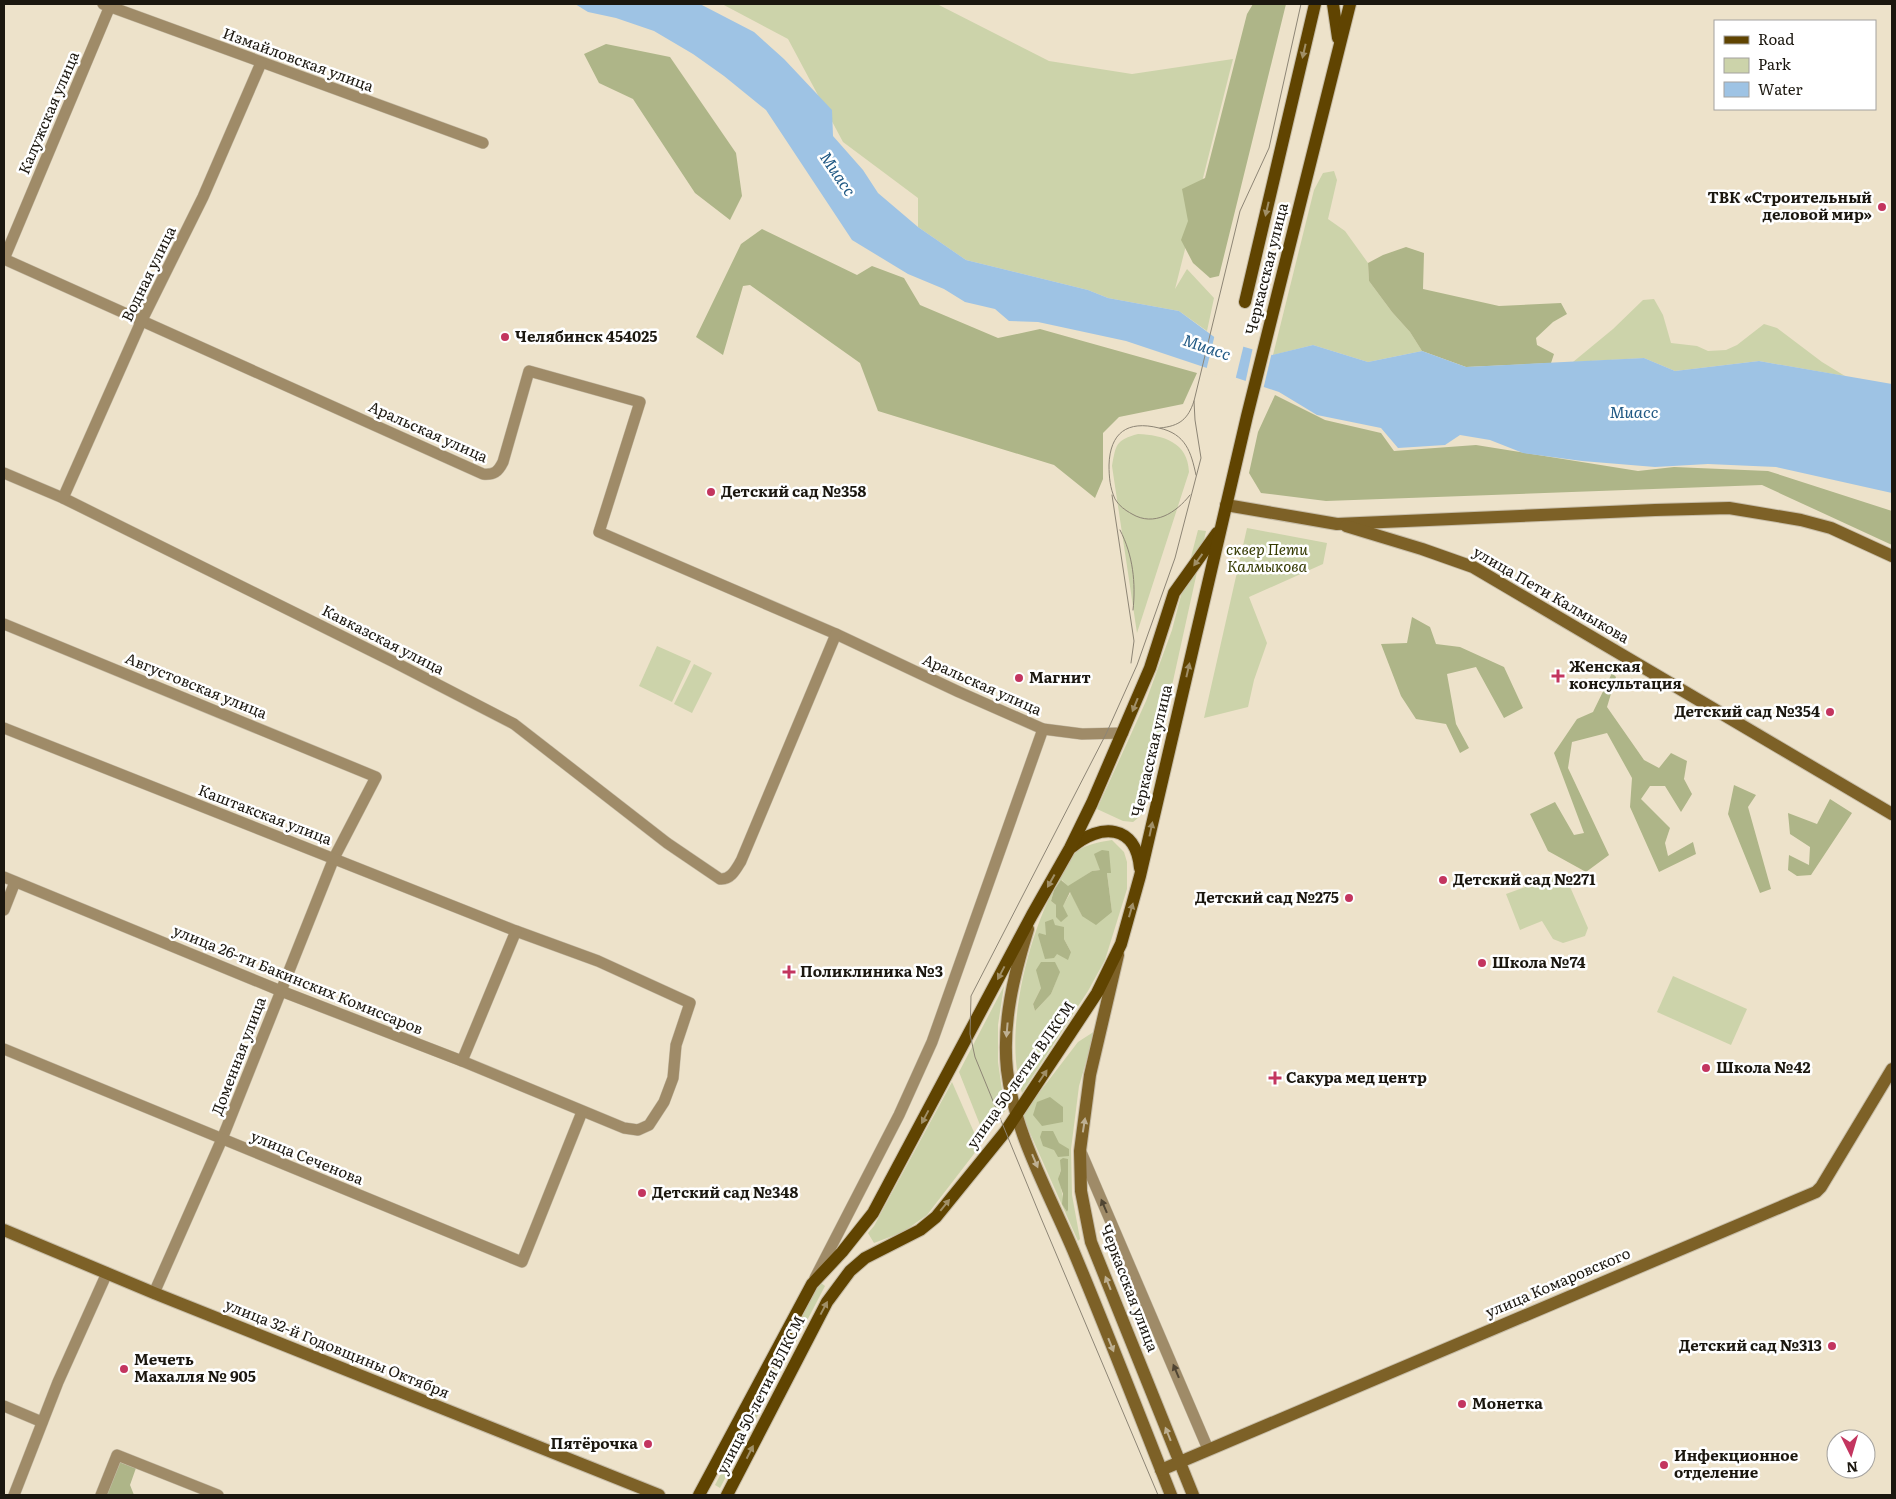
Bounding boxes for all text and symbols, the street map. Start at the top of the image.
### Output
legend [1714,20,1876,110]
street label: Измайловская улица [220,21,378,97]
text: Road [1758,27,1794,50]
one-way arrow [1300,44,1308,59]
street label: Калужская улица [11,47,84,177]
text: Park [1758,52,1792,75]
text: Water [1758,77,1803,100]
water label: Миасс [815,146,863,201]
place label: ТВК «Строительный деловой мир» [1708,185,1872,225]
street label: Черкасская улица [1238,199,1293,337]
marker: ТВК «Строительный деловой мир» [1876,201,1888,213]
one-way arrow [1263,202,1271,217]
street label: Водная улица [115,221,181,325]
place label: Челябинск 454025 [515,324,657,347]
water label: Миасс [1180,327,1235,365]
marker: Челябинск 454025 [499,331,511,343]
street label: Аральская улица [365,394,493,468]
water label: Миасс [1609,399,1659,423]
place label: Детский сад №358 [721,479,866,502]
marker: Детский сад №358 [705,486,717,498]
park label: сквер Пети Калмыкова [1226,537,1308,577]
street label: улица Пети Калмыкова [1469,539,1635,648]
one-way arrow [1193,553,1203,567]
street label: Кавказская улица [319,598,450,680]
street label: Августовская улица [122,646,272,724]
street label: Аральская улица [919,647,1047,721]
place label: Женская консультация [1569,654,1682,694]
one-way arrow [1184,663,1192,678]
place label: Магнит [1029,665,1091,688]
marker: Женская консультация [1551,669,1565,683]
marker: Магнит [1013,672,1025,684]
street label: Черкасская улица [1124,681,1177,819]
one-way arrow [1130,698,1138,712]
place label: Детский сад №354 [1674,699,1820,722]
marker: Детский сад №354 [1824,706,1836,718]
street label: Каштакская улица [195,777,337,850]
one-way arrow [1147,821,1155,836]
place label: Детский сад №271 [1453,867,1595,890]
one-way arrow [1047,874,1055,889]
marker: Детский сад №271 [1437,874,1449,886]
place label: Детский сад №275 [1195,885,1339,908]
marker: Детский сад №275 [1343,892,1355,904]
one-way arrow [1127,903,1135,918]
street label: улица 26-ти Бакинских Комиссаров [170,918,427,1039]
place label: Школа №74 [1492,950,1586,973]
marker: Школа №74 [1476,957,1488,969]
place label: Поликлиника №3 [800,959,943,982]
marker: Поликлиника №3 [782,965,796,979]
one-way arrow [997,967,1006,980]
street label: Доменная улица [204,992,271,1118]
street label: улица 50-летия ВЛКСМ [960,996,1079,1153]
one-way arrow [1003,1023,1011,1039]
place label: Школа №42 [1716,1055,1811,1078]
marker: Школа №42 [1700,1062,1712,1074]
place label: Сакура мед центр [1286,1065,1427,1088]
one-way arrow [1038,1069,1048,1083]
marker: Сакура мед центр [1268,1071,1282,1085]
one-way arrow [921,1109,929,1124]
one-way arrow [1080,1117,1088,1133]
street label: улица Сеченова [248,1124,368,1190]
one-way arrow [1032,1154,1040,1168]
place label: Детский сад №348 [652,1180,798,1203]
marker: Детский сад №348 [636,1187,648,1199]
one-way arrow [940,1199,951,1212]
one-way arrow [1100,1199,1108,1213]
street label: Черкасская улица [1095,1220,1166,1356]
street label: улица Комаровского [1481,1241,1634,1323]
one-way arrow [1103,1276,1111,1290]
street label: улица 32-й Годовщины Октября [222,1292,453,1403]
one-way arrow [820,1301,828,1315]
street label: улица 50-летия ВЛКСМ [710,1311,810,1478]
place label: Детский сад №313 [1679,1333,1822,1356]
one-way arrow [1108,1338,1116,1352]
marker: Детский сад №313 [1826,1340,1838,1352]
place label: Мечеть Махалля № 905 [134,1347,256,1387]
marker: Мечеть Махалля № 905 [118,1363,130,1375]
one-way arrow [1171,1364,1179,1379]
place label: Монетка [1472,1391,1543,1414]
marker: Монетка [1456,1398,1468,1410]
one-way arrow [1164,1427,1172,1441]
north arrow [1826,1429,1876,1479]
place label: Пятёрочка [550,1431,638,1454]
marker: Пятёрочка [642,1438,654,1450]
place label: Инфекционное отделение [1674,1443,1799,1483]
one-way arrow [746,1445,754,1459]
text: N [1845,1457,1859,1478]
marker: Инфекционное отделение [1658,1459,1670,1471]

